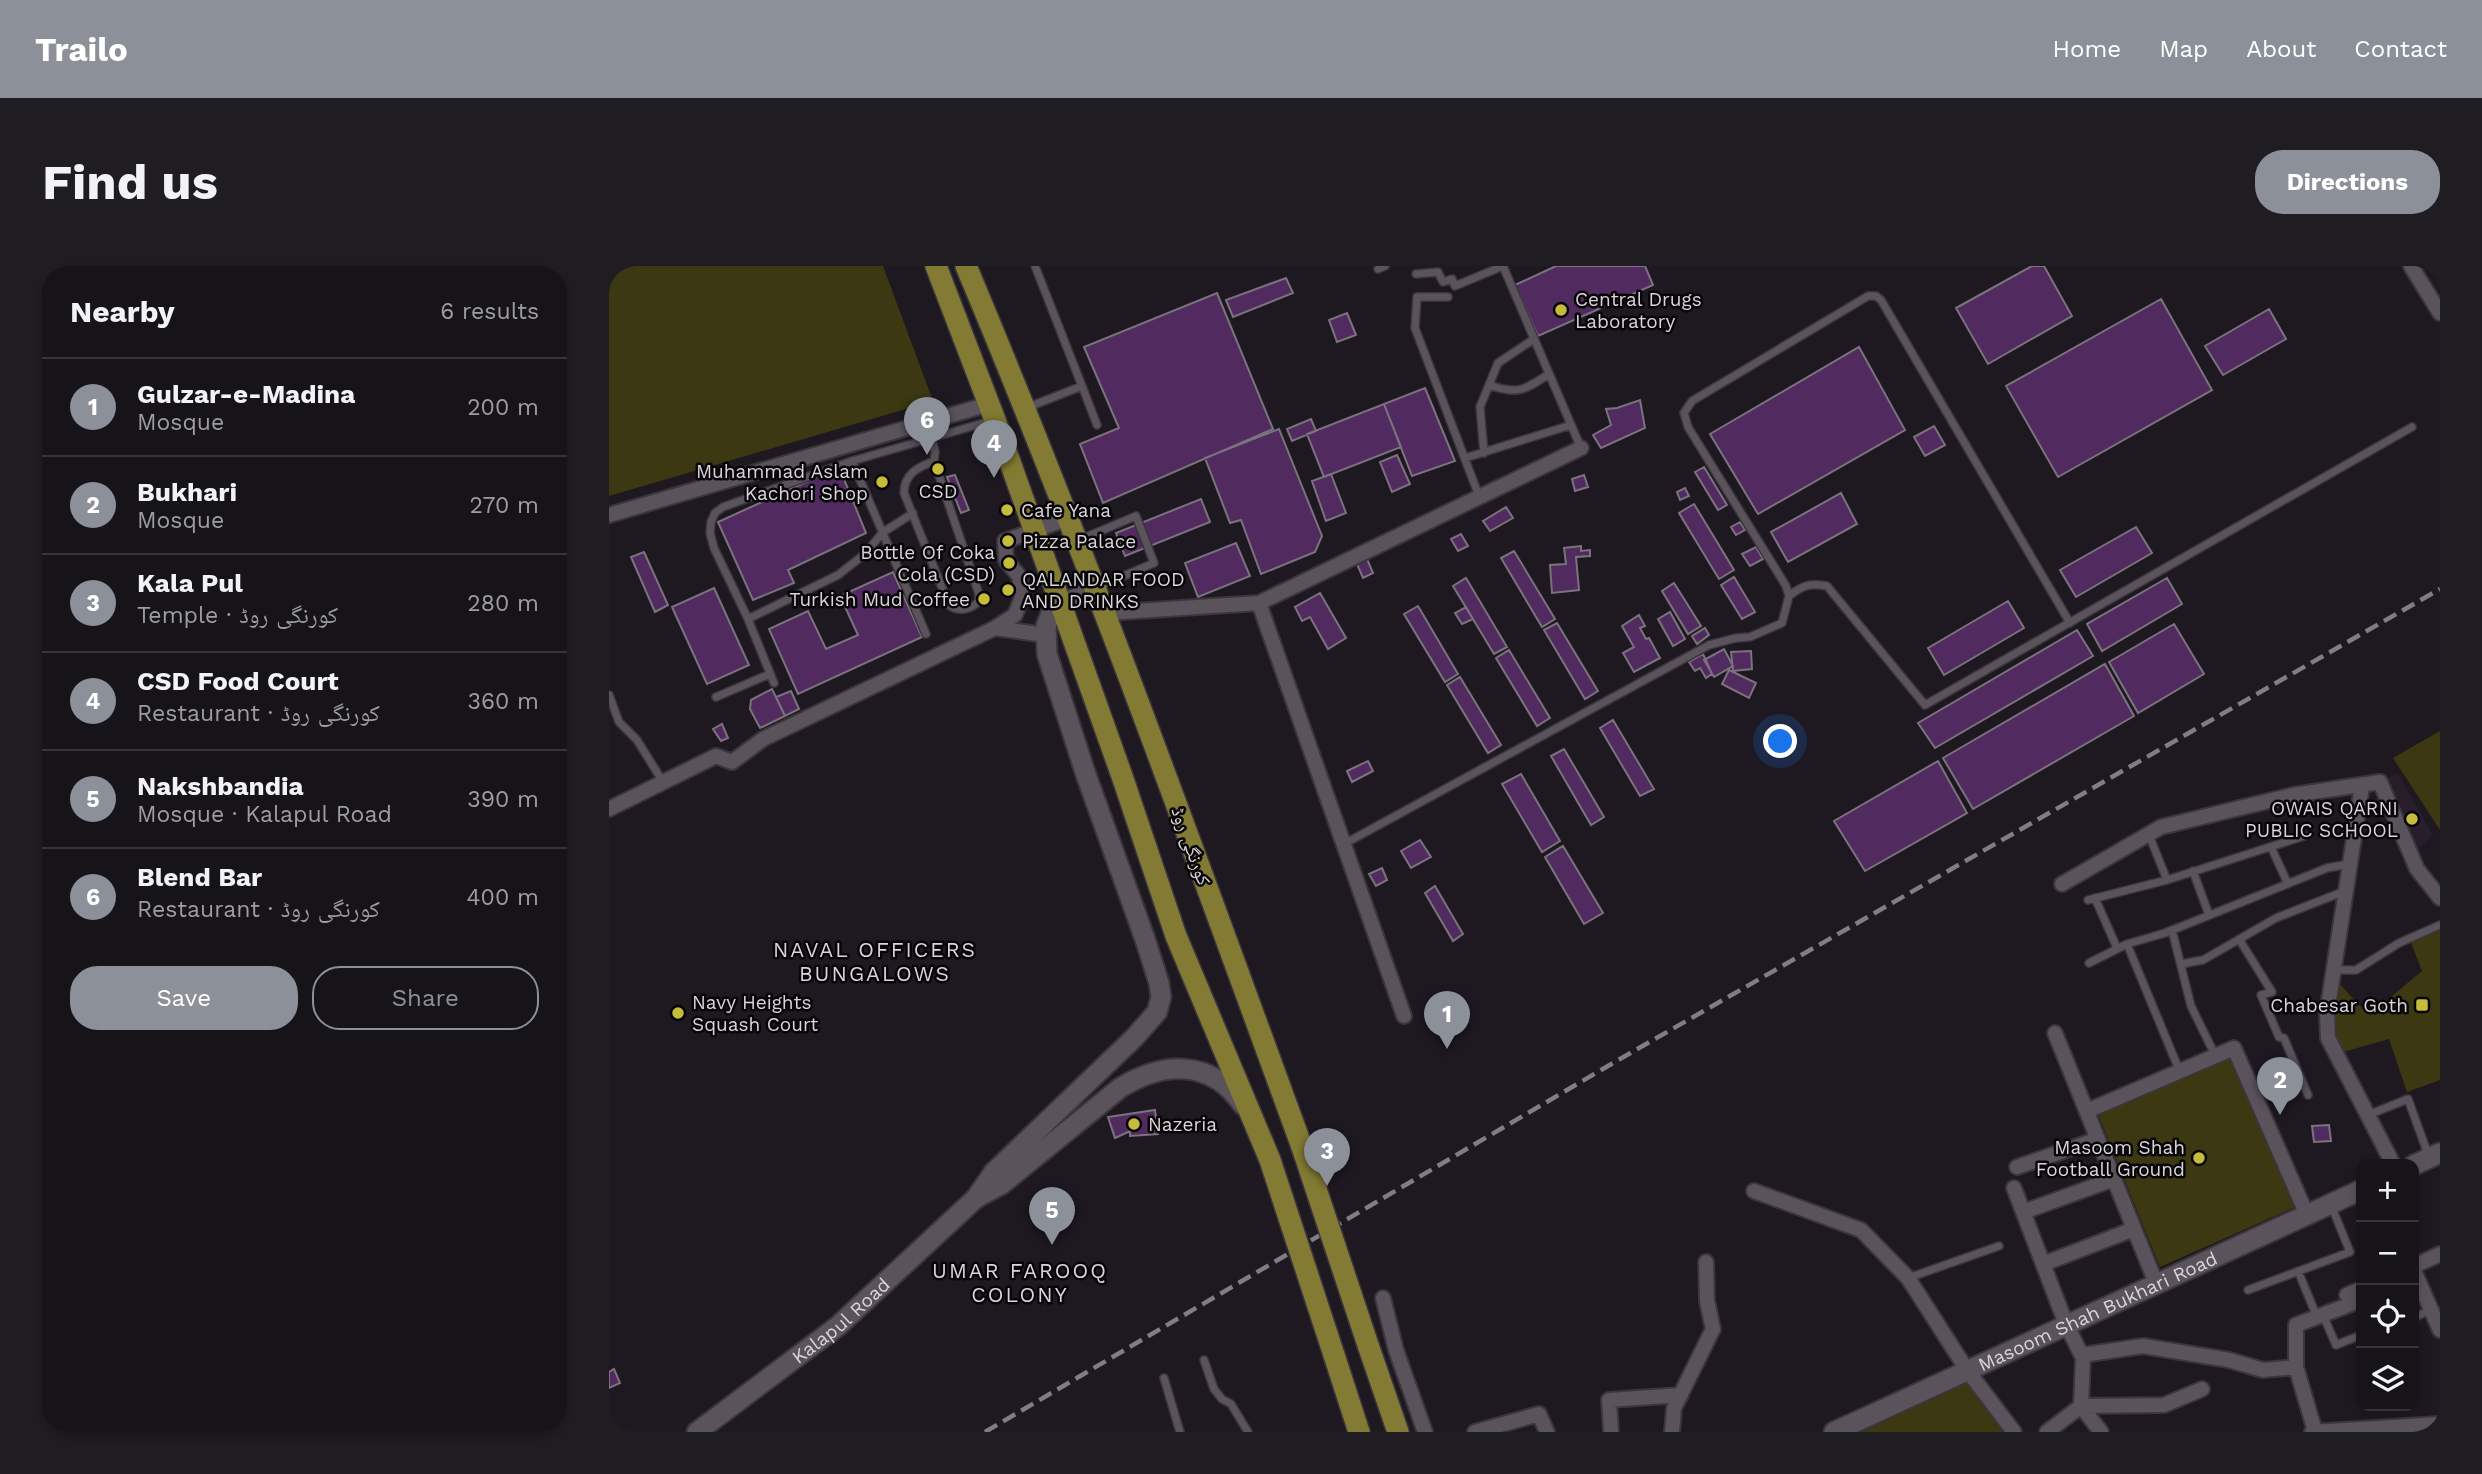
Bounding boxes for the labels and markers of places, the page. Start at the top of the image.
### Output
place label: Central Drugs Laboratory [1575,288,1702,333]
marker: Central Drugs Laboratory [1553,302,1569,318]
pin: 6 [904,397,950,455]
pin: 4 [971,420,1017,478]
place label: Muhammad Aslam Kachori Shop [696,460,868,505]
marker: CSD [930,461,946,477]
marker: Muhammad Aslam Kachori Shop [874,474,890,490]
place label: CSD [919,480,957,503]
place label: Cafe Yana [1021,499,1111,522]
marker: Cafe Yana [999,502,1015,518]
place label: Pizza Palace [1022,530,1136,553]
marker: Pizza Palace [1000,533,1016,549]
place label: Bottle Of Coka Cola (CSD) [860,541,995,586]
marker: Bottle Of Coka Cola (CSD) [1001,555,1017,571]
place label: QALANDAR FOOD AND DRINKS [1022,568,1185,613]
marker: QALANDAR FOOD AND DRINKS [1000,582,1016,598]
place label: Turkish Mud Coffee [789,588,970,611]
marker: Turkish Mud Coffee [976,591,992,607]
place label: OWAIS QARNI PUBLIC SCHOOL [2245,797,2398,842]
marker: OWAIS QARNI PUBLIC SCHOOL [2404,811,2420,827]
place label: Navy Heights Squash Court [692,991,818,1036]
pin: 1 [1424,991,1470,1049]
place label: Chabesar Goth [2270,994,2408,1017]
marker: Chabesar Goth [2414,997,2430,1013]
marker: Navy Heights Squash Court [670,1005,686,1021]
pin: 2 [2257,1057,2303,1115]
place label: Nazeria [1148,1113,1217,1136]
marker: Nazeria [1126,1116,1142,1132]
pin: 3 [1304,1128,1350,1186]
place label: Masoom Shah Football Ground [2036,1136,2185,1181]
marker: Masoom Shah Football Ground [2191,1150,2207,1166]
pin: 5 [1029,1187,1075,1245]

